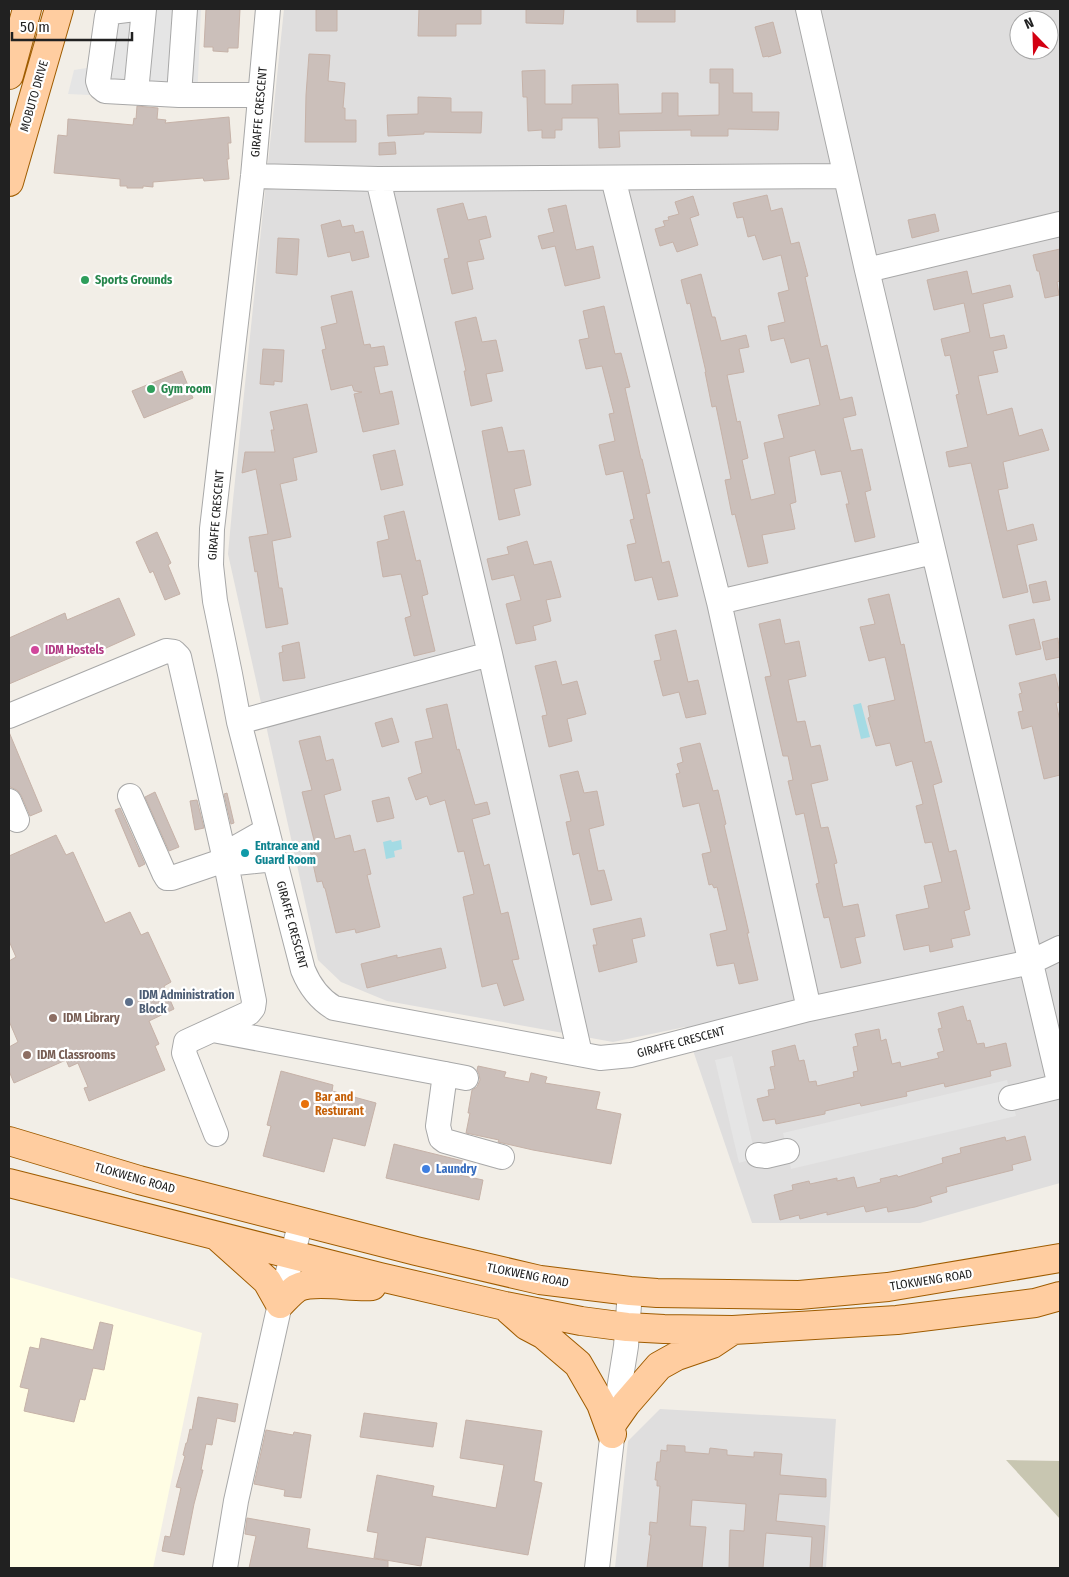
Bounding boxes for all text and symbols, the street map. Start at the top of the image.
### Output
scale bar [12,10,132,42]
north arrow [1009,10,1059,60]
text: N [1022,14,1036,33]
text: 50 m [20,18,50,36]
street label: MOBUTO DRIVE [17,58,51,133]
street label: GIRAFFE CRESCENT [248,66,270,158]
place label: Sports Grounds [95,273,173,287]
marker: Sports Grounds [79,274,91,286]
place label: Gym room [161,382,211,396]
marker: Gym room [145,383,157,395]
street label: GIRAFFE CRESCENT [205,469,227,561]
place label: IDM Hostels [45,643,105,657]
marker: IDM Hostels [29,644,41,656]
place label: Entrance and Guard Room [255,839,320,867]
marker: Entrance and Guard Room [239,847,251,859]
street label: GIRAFFE CRESCENT [274,879,311,971]
place label: IDM Administration Block [139,988,235,1016]
marker: IDM Administration Block [123,996,135,1008]
place label: IDM Library [63,1011,120,1025]
marker: IDM Library [47,1012,59,1024]
street label: GIRAFFE CRESCENT [635,1023,727,1060]
place label: IDM Classrooms [37,1048,116,1062]
marker: IDM Classrooms [21,1049,33,1061]
place label: Bar and Resturant [315,1090,365,1118]
marker: Bar and Resturant [299,1098,311,1110]
street label: TLOKWENG ROAD [93,1160,177,1196]
place label: Laundry [436,1162,477,1176]
marker: Laundry [420,1163,432,1175]
street label: TLOKWENG ROAD [486,1260,570,1290]
street label: TLOKWENG ROAD [889,1267,973,1293]

